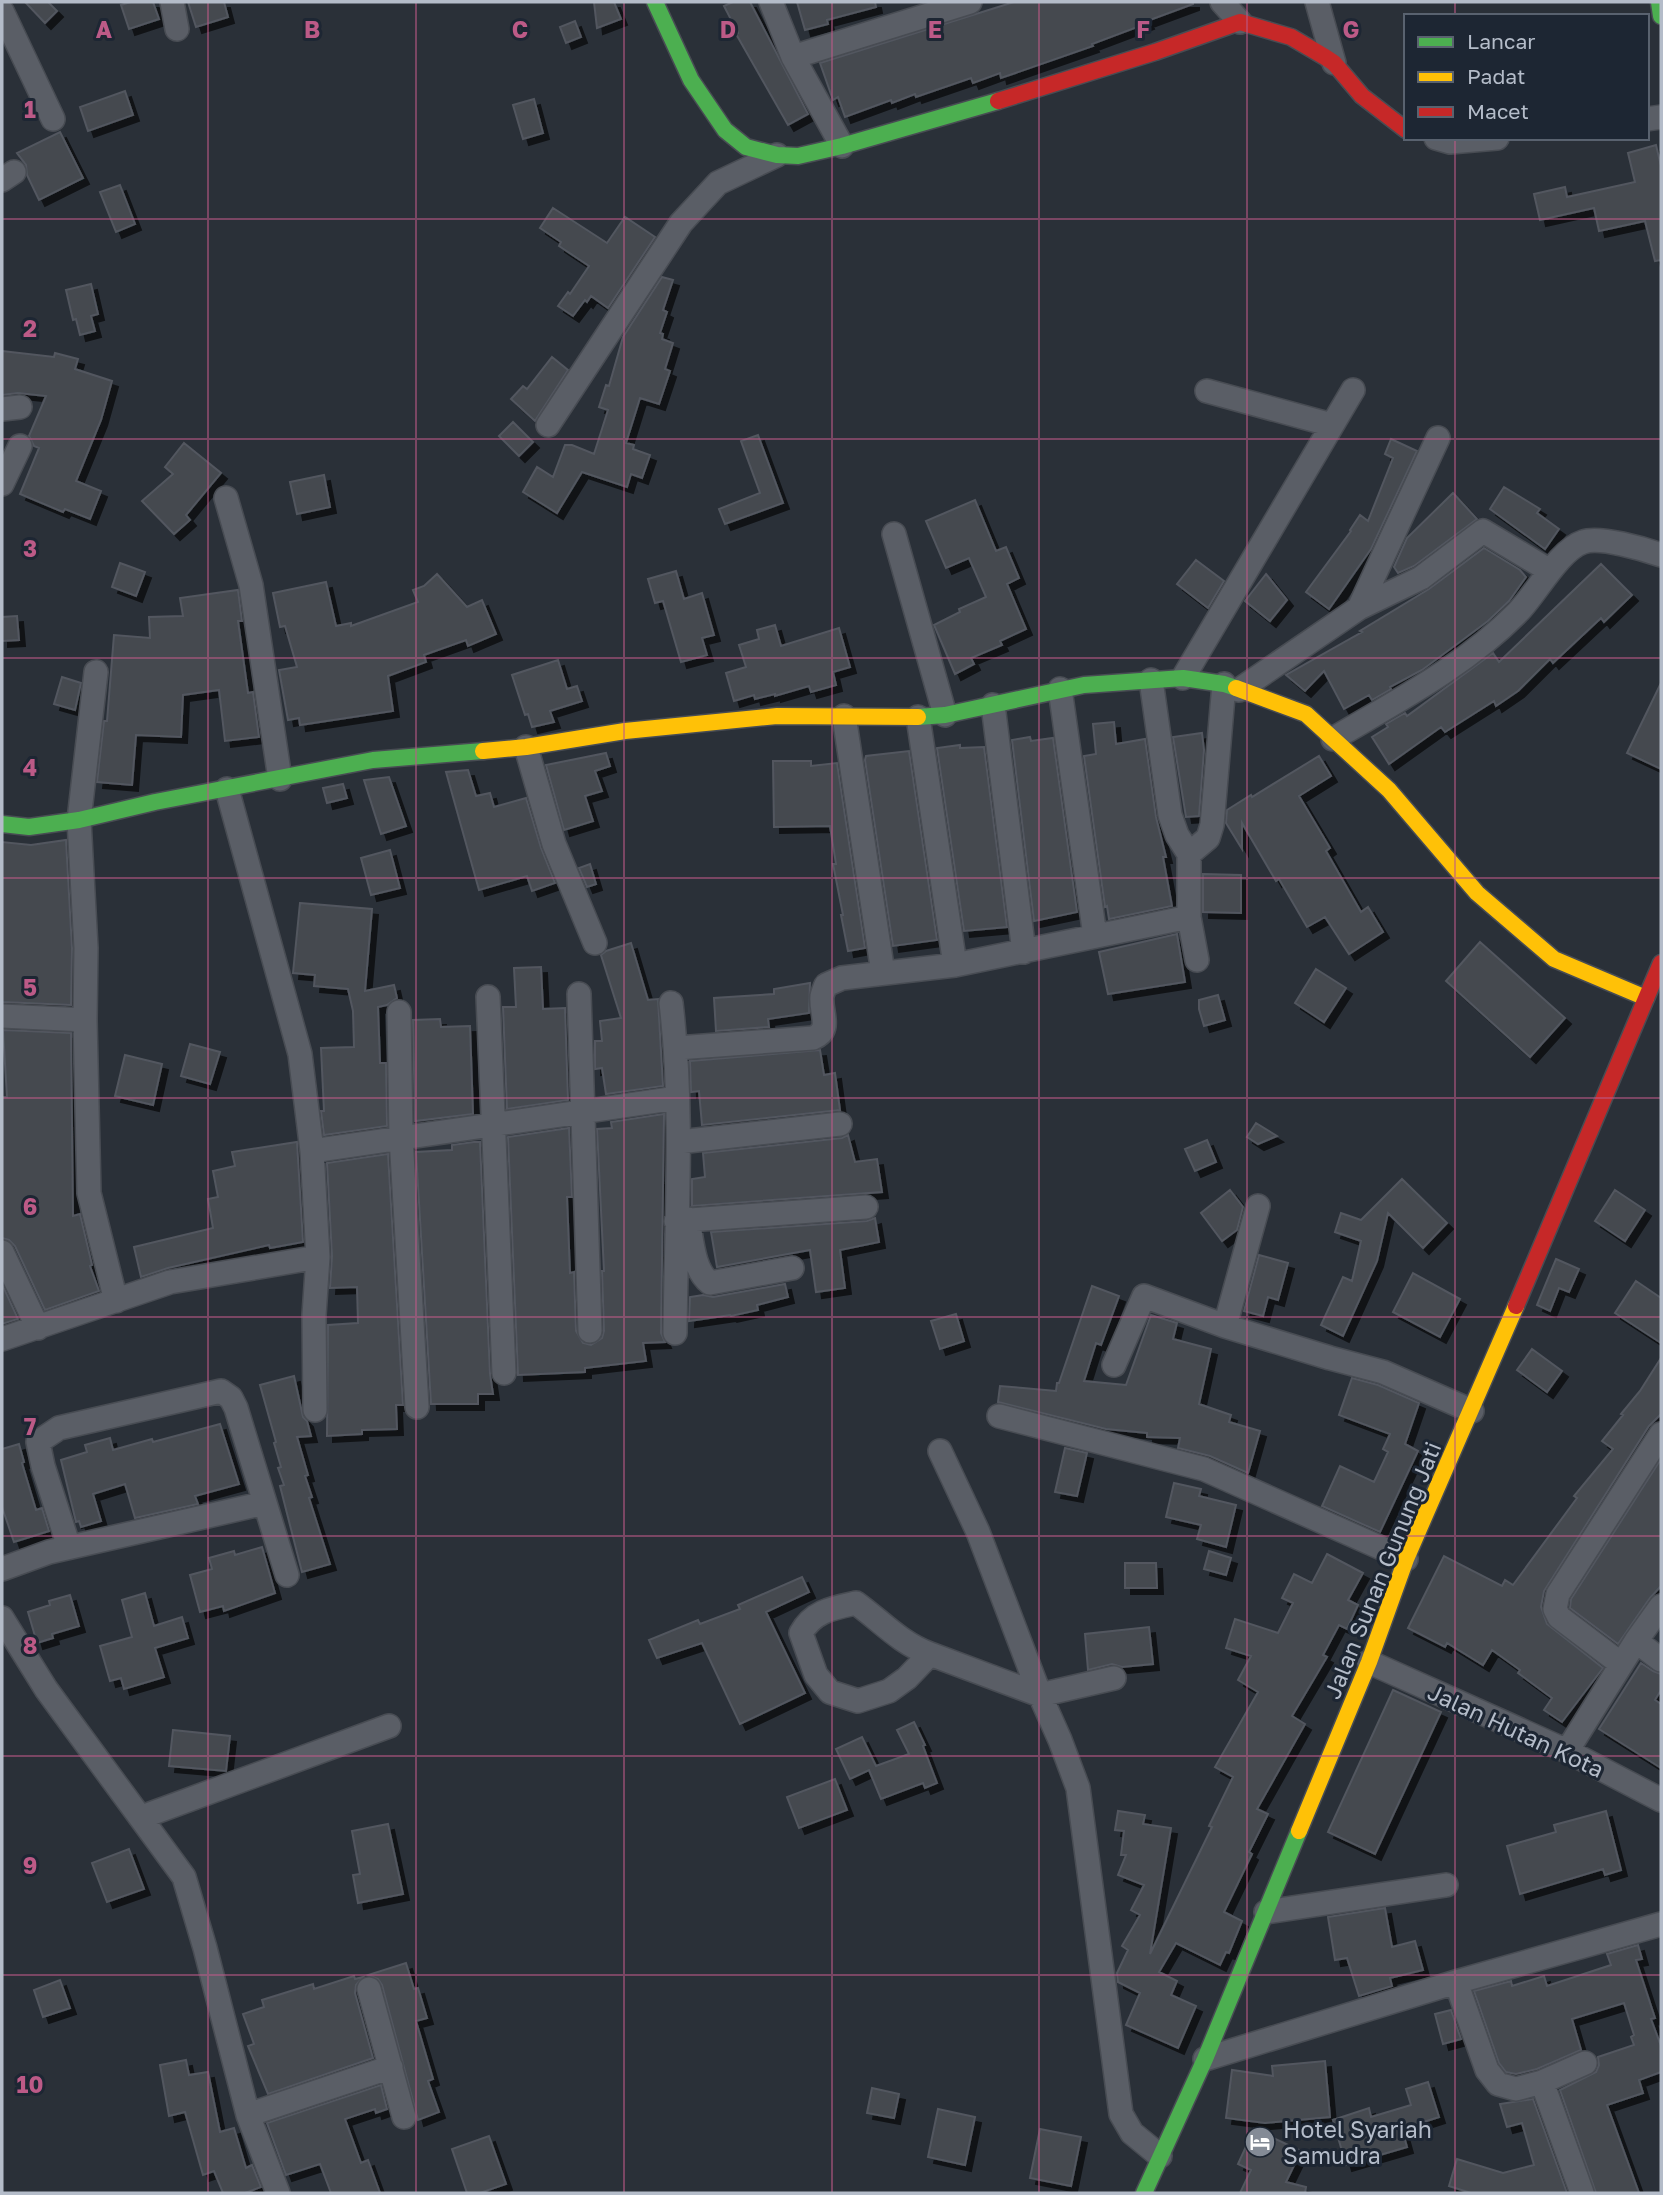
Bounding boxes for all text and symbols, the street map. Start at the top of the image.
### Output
legend [1404,14,1649,140]
text: A [96,15,113,43]
text: B [304,15,320,43]
text: C [512,15,528,43]
text: D [720,15,736,43]
text: E [928,15,942,43]
text: F [1136,15,1150,43]
text: G [1343,15,1359,43]
text: Lancar [1467,28,1535,54]
text: Padat [1467,63,1525,89]
text: 1 [24,95,36,123]
text: Macet [1467,98,1529,124]
text: 2 [23,314,37,342]
text: 3 [23,534,37,562]
text: 4 [23,753,37,781]
text: 5 [23,973,37,1001]
text: 6 [23,1192,37,1220]
text: 7 [24,1412,36,1440]
street label: Jalan Sunan Gunung Jati [1318,1437,1446,1703]
text: 8 [23,1631,37,1659]
street label: Jalan Hutan Kota [1424,1677,1608,1783]
text: 9 [23,1851,37,1879]
text: 10 [17,2070,43,2098]
place label: Hotel Syariah Samudra [1283,2115,1432,2169]
hotel icon: Hotel Syariah Samudra [1243,2125,1277,2159]

